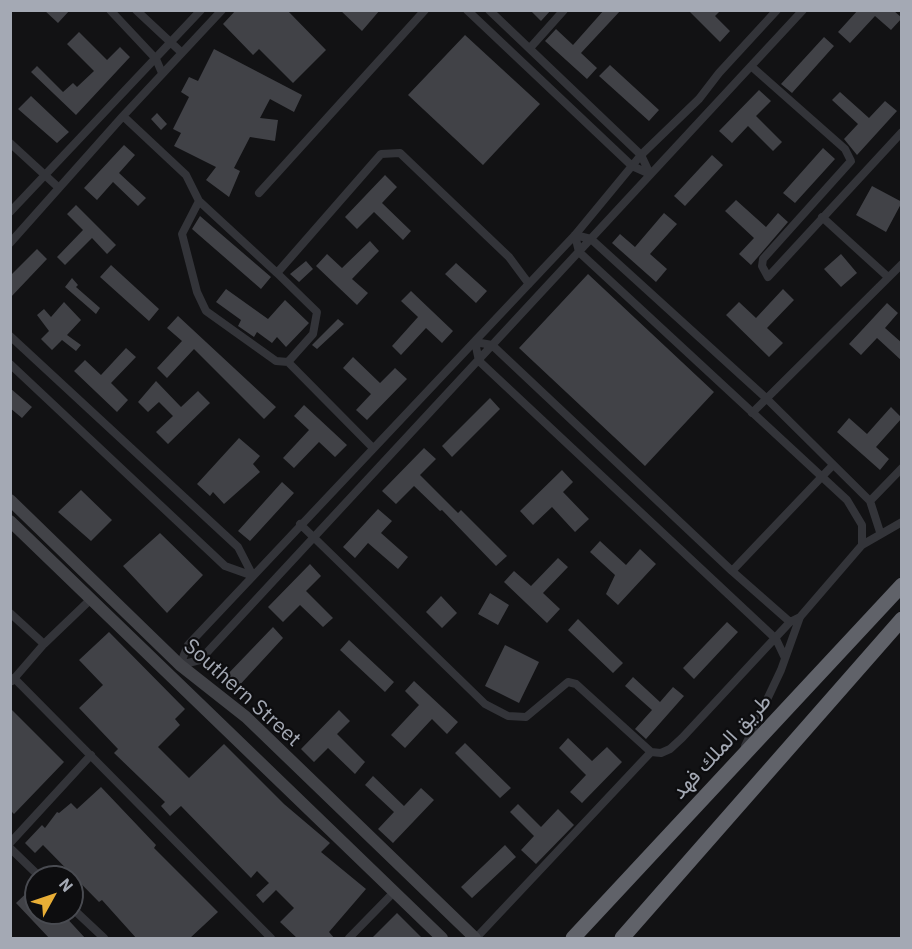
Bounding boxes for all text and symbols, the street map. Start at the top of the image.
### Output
street label: Southern Street [178,634,306,752]
street label: طريق الملك فهد [667,689,777,805]
north arrow [24,865,84,925]
text: N [55,874,78,896]

